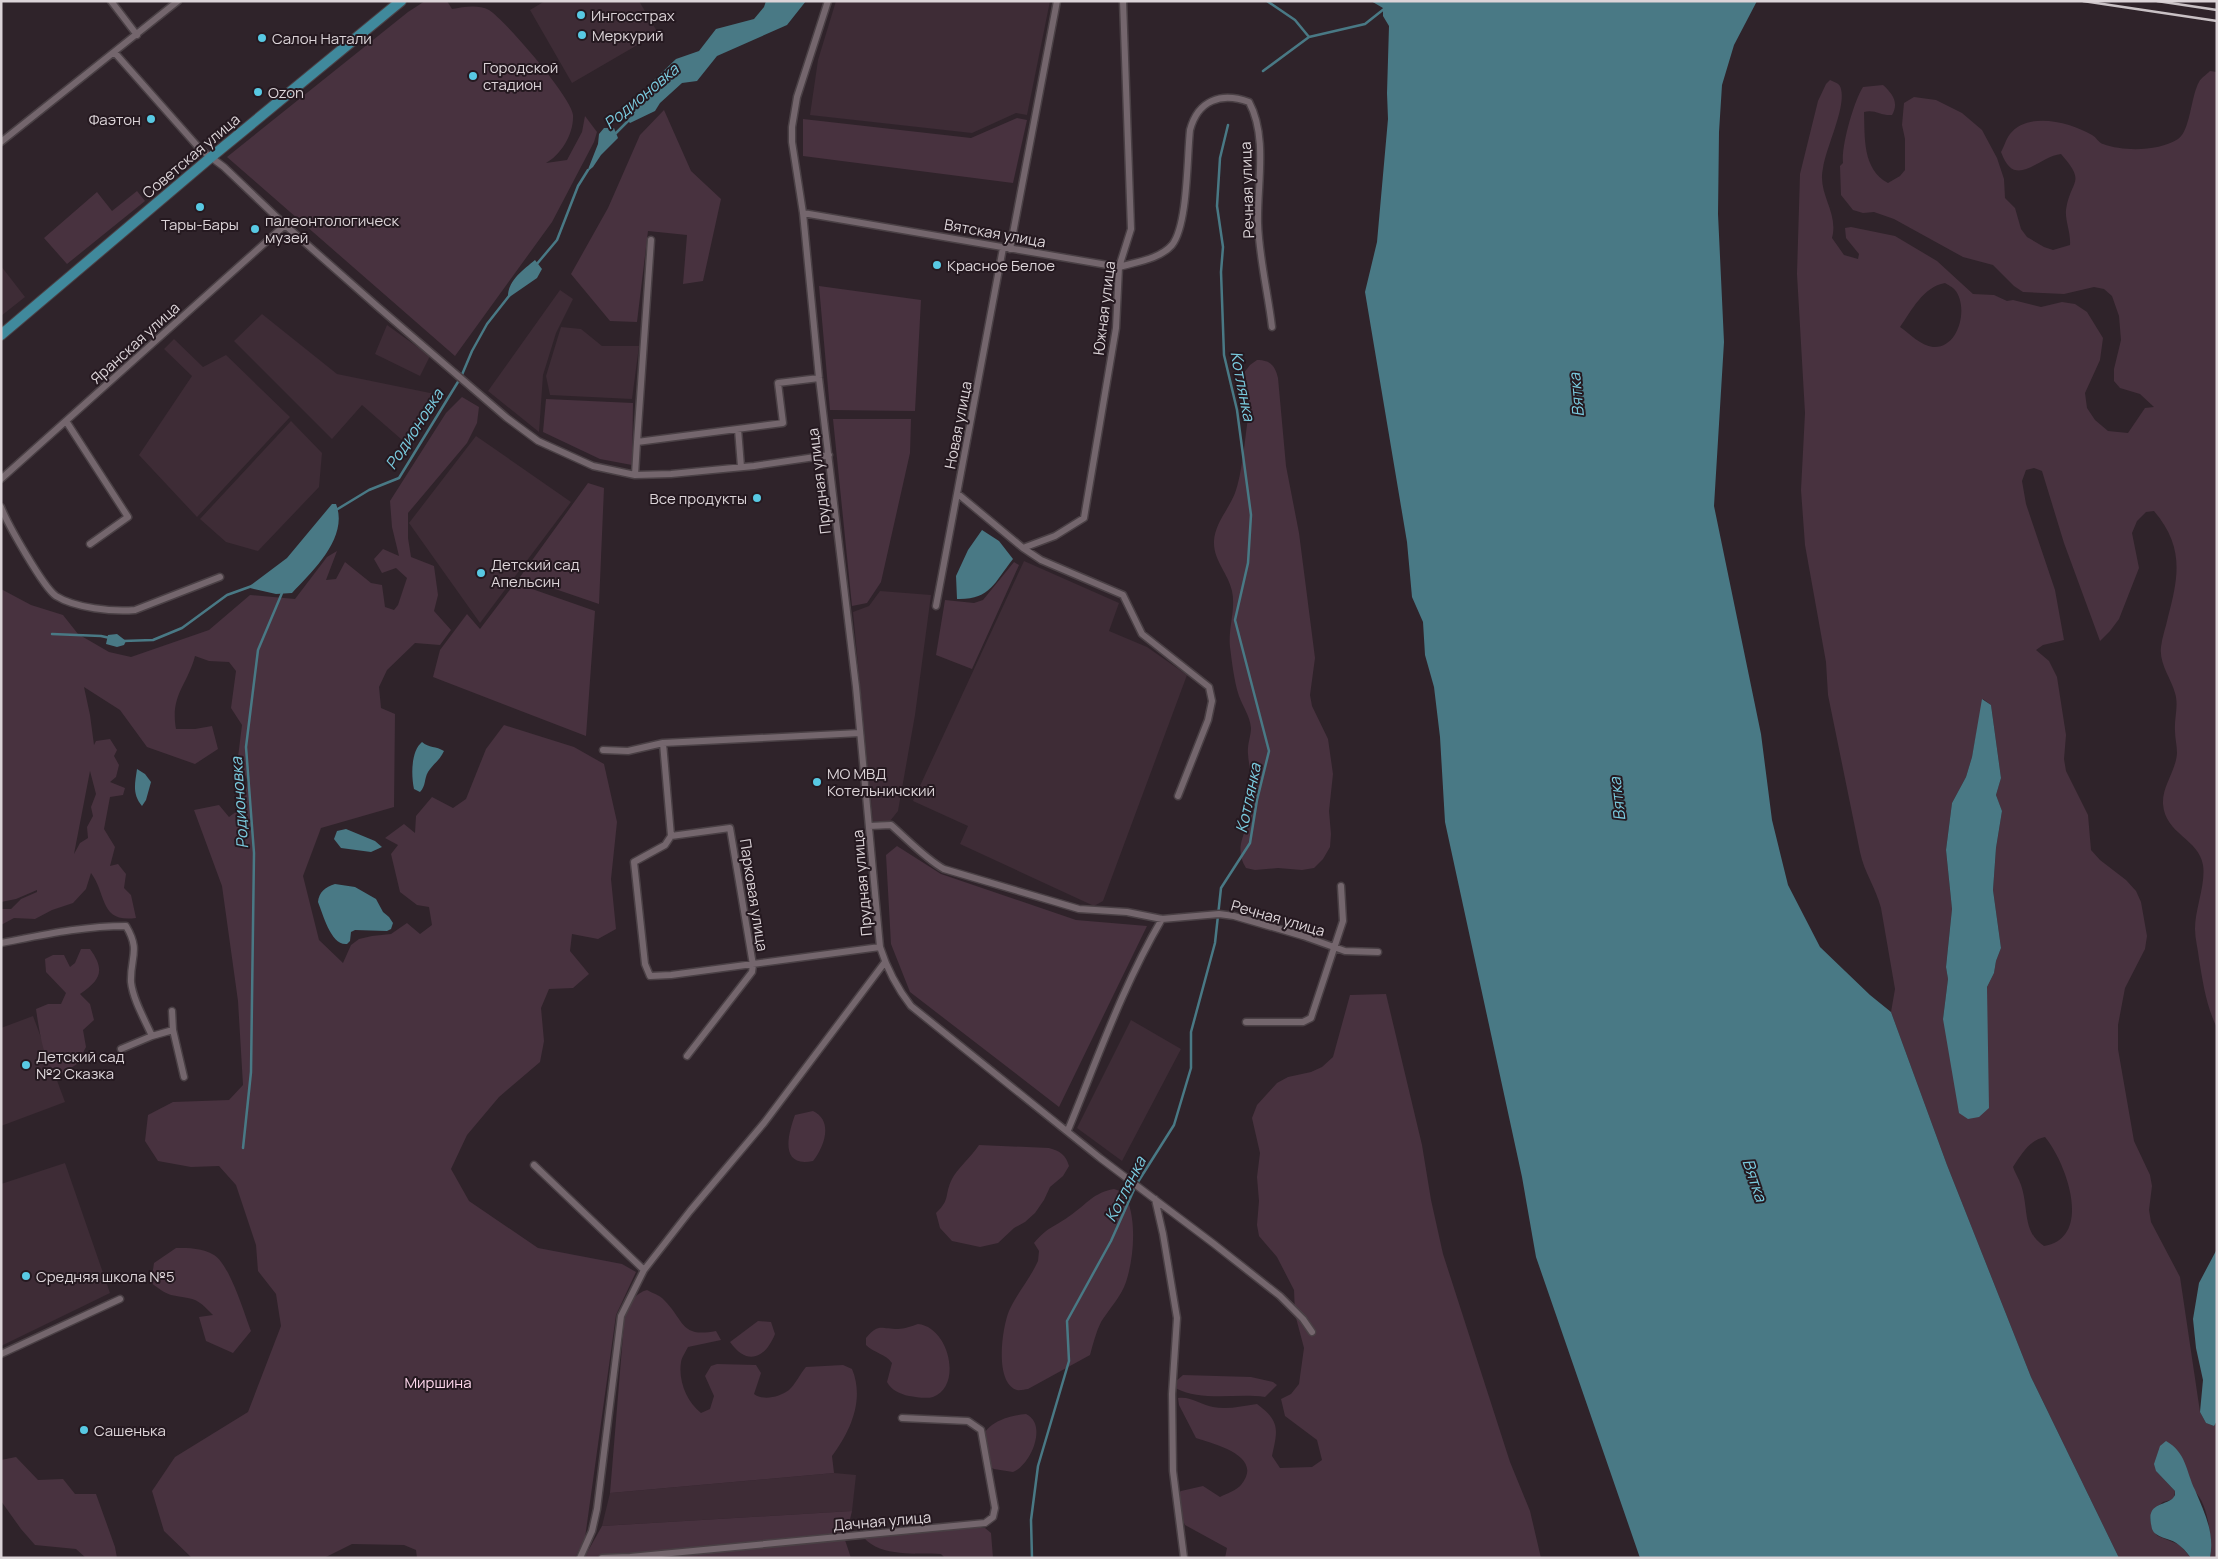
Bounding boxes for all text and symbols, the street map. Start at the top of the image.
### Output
place label: Ингосстрах [591,5,675,26]
marker: Ингосстрах [575,9,587,21]
place label: Меркурий [592,25,664,46]
place label: Салон Натали [272,28,372,49]
marker: Меркурий [576,29,588,41]
marker: Салон Натали [256,32,268,44]
place label: Городской стадион [483,57,558,95]
water label: Родионовка [599,57,684,134]
marker: Городской стадион [467,70,479,82]
place label: Ozon [268,82,304,103]
marker: Ozon [252,86,264,98]
place label: Фаэтон [89,109,141,130]
street label: Советская улица [138,109,244,203]
marker: Фаэтон [145,113,157,125]
street label: Речная улица [1235,141,1259,239]
marker: Тары-Бары [194,201,206,213]
place label: палеонтологическ музей [265,210,400,248]
place label: Тары-Бары [161,214,239,235]
street label: Вятская улица [943,214,1047,252]
marker: палеонтологическ музей [249,223,261,235]
place label: Красное Белое [947,255,1055,276]
marker: Красное Белое [931,259,943,271]
street label: Южная улица [1088,260,1120,356]
street label: Яранская улица [86,297,184,389]
water label: Котлянка [1225,349,1261,424]
water label: Вятка [1563,371,1589,418]
street label: Новая улица [939,379,977,471]
water label: Родионовка [380,384,449,473]
street label: Прудная улица [802,427,836,535]
place label: Все продукты [649,488,747,509]
marker: Все продукты [751,492,763,504]
place label: Детский сад Апельсин [491,554,580,592]
marker: Детский сад Апельсин [475,567,487,579]
water label: Родионовка [225,755,253,849]
water label: Котлянка [1230,760,1266,835]
place label: МО МВД Котельничский [827,763,935,801]
water label: Вятка [1603,775,1631,822]
marker: МО МВД Котельничский [811,776,823,788]
street label: Прудная улица [847,829,877,937]
street label: Парковая улица [735,837,773,953]
street label: Речная улица [1229,895,1327,941]
place label: Детский сад №2 Сказка [36,1046,125,1084]
marker: Детский сад №2 Сказка [20,1059,32,1071]
water label: Котлянка [1099,1152,1151,1225]
water label: Вятка [1738,1156,1773,1205]
place label: Средняя школа №5 [36,1266,175,1287]
marker: Средняя школа №5 [20,1270,32,1282]
park label: Миршина [404,1372,472,1393]
place label: Сашенька [94,1420,166,1441]
marker: Сашенька [78,1424,90,1436]
street label: Дачная улица [832,1506,932,1536]

